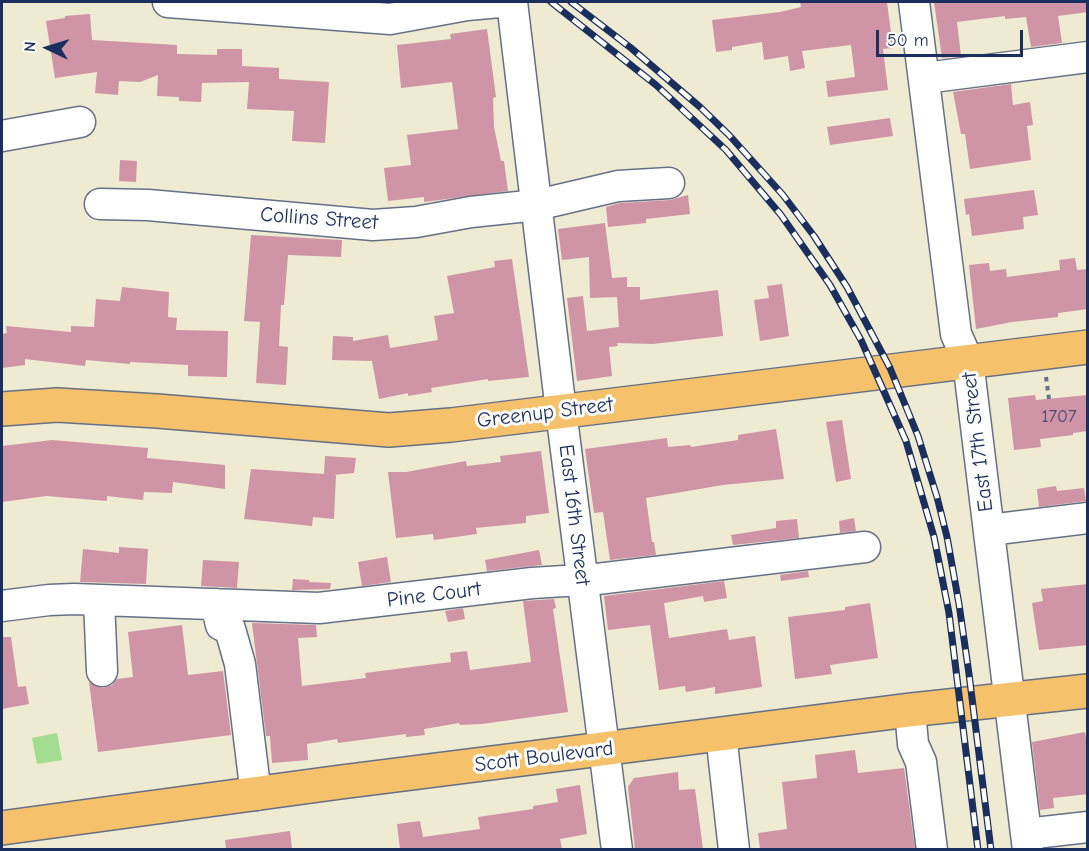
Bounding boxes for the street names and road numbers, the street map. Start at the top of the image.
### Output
street label: Collins Street [259,202,379,236]
street label: East 17th Street [957,371,999,513]
street label: Greenup Street [475,392,615,434]
street label: East 16th Street [553,443,595,587]
street label: Pine Court [385,577,483,613]
street label: Scott Boulevard [473,736,615,778]

